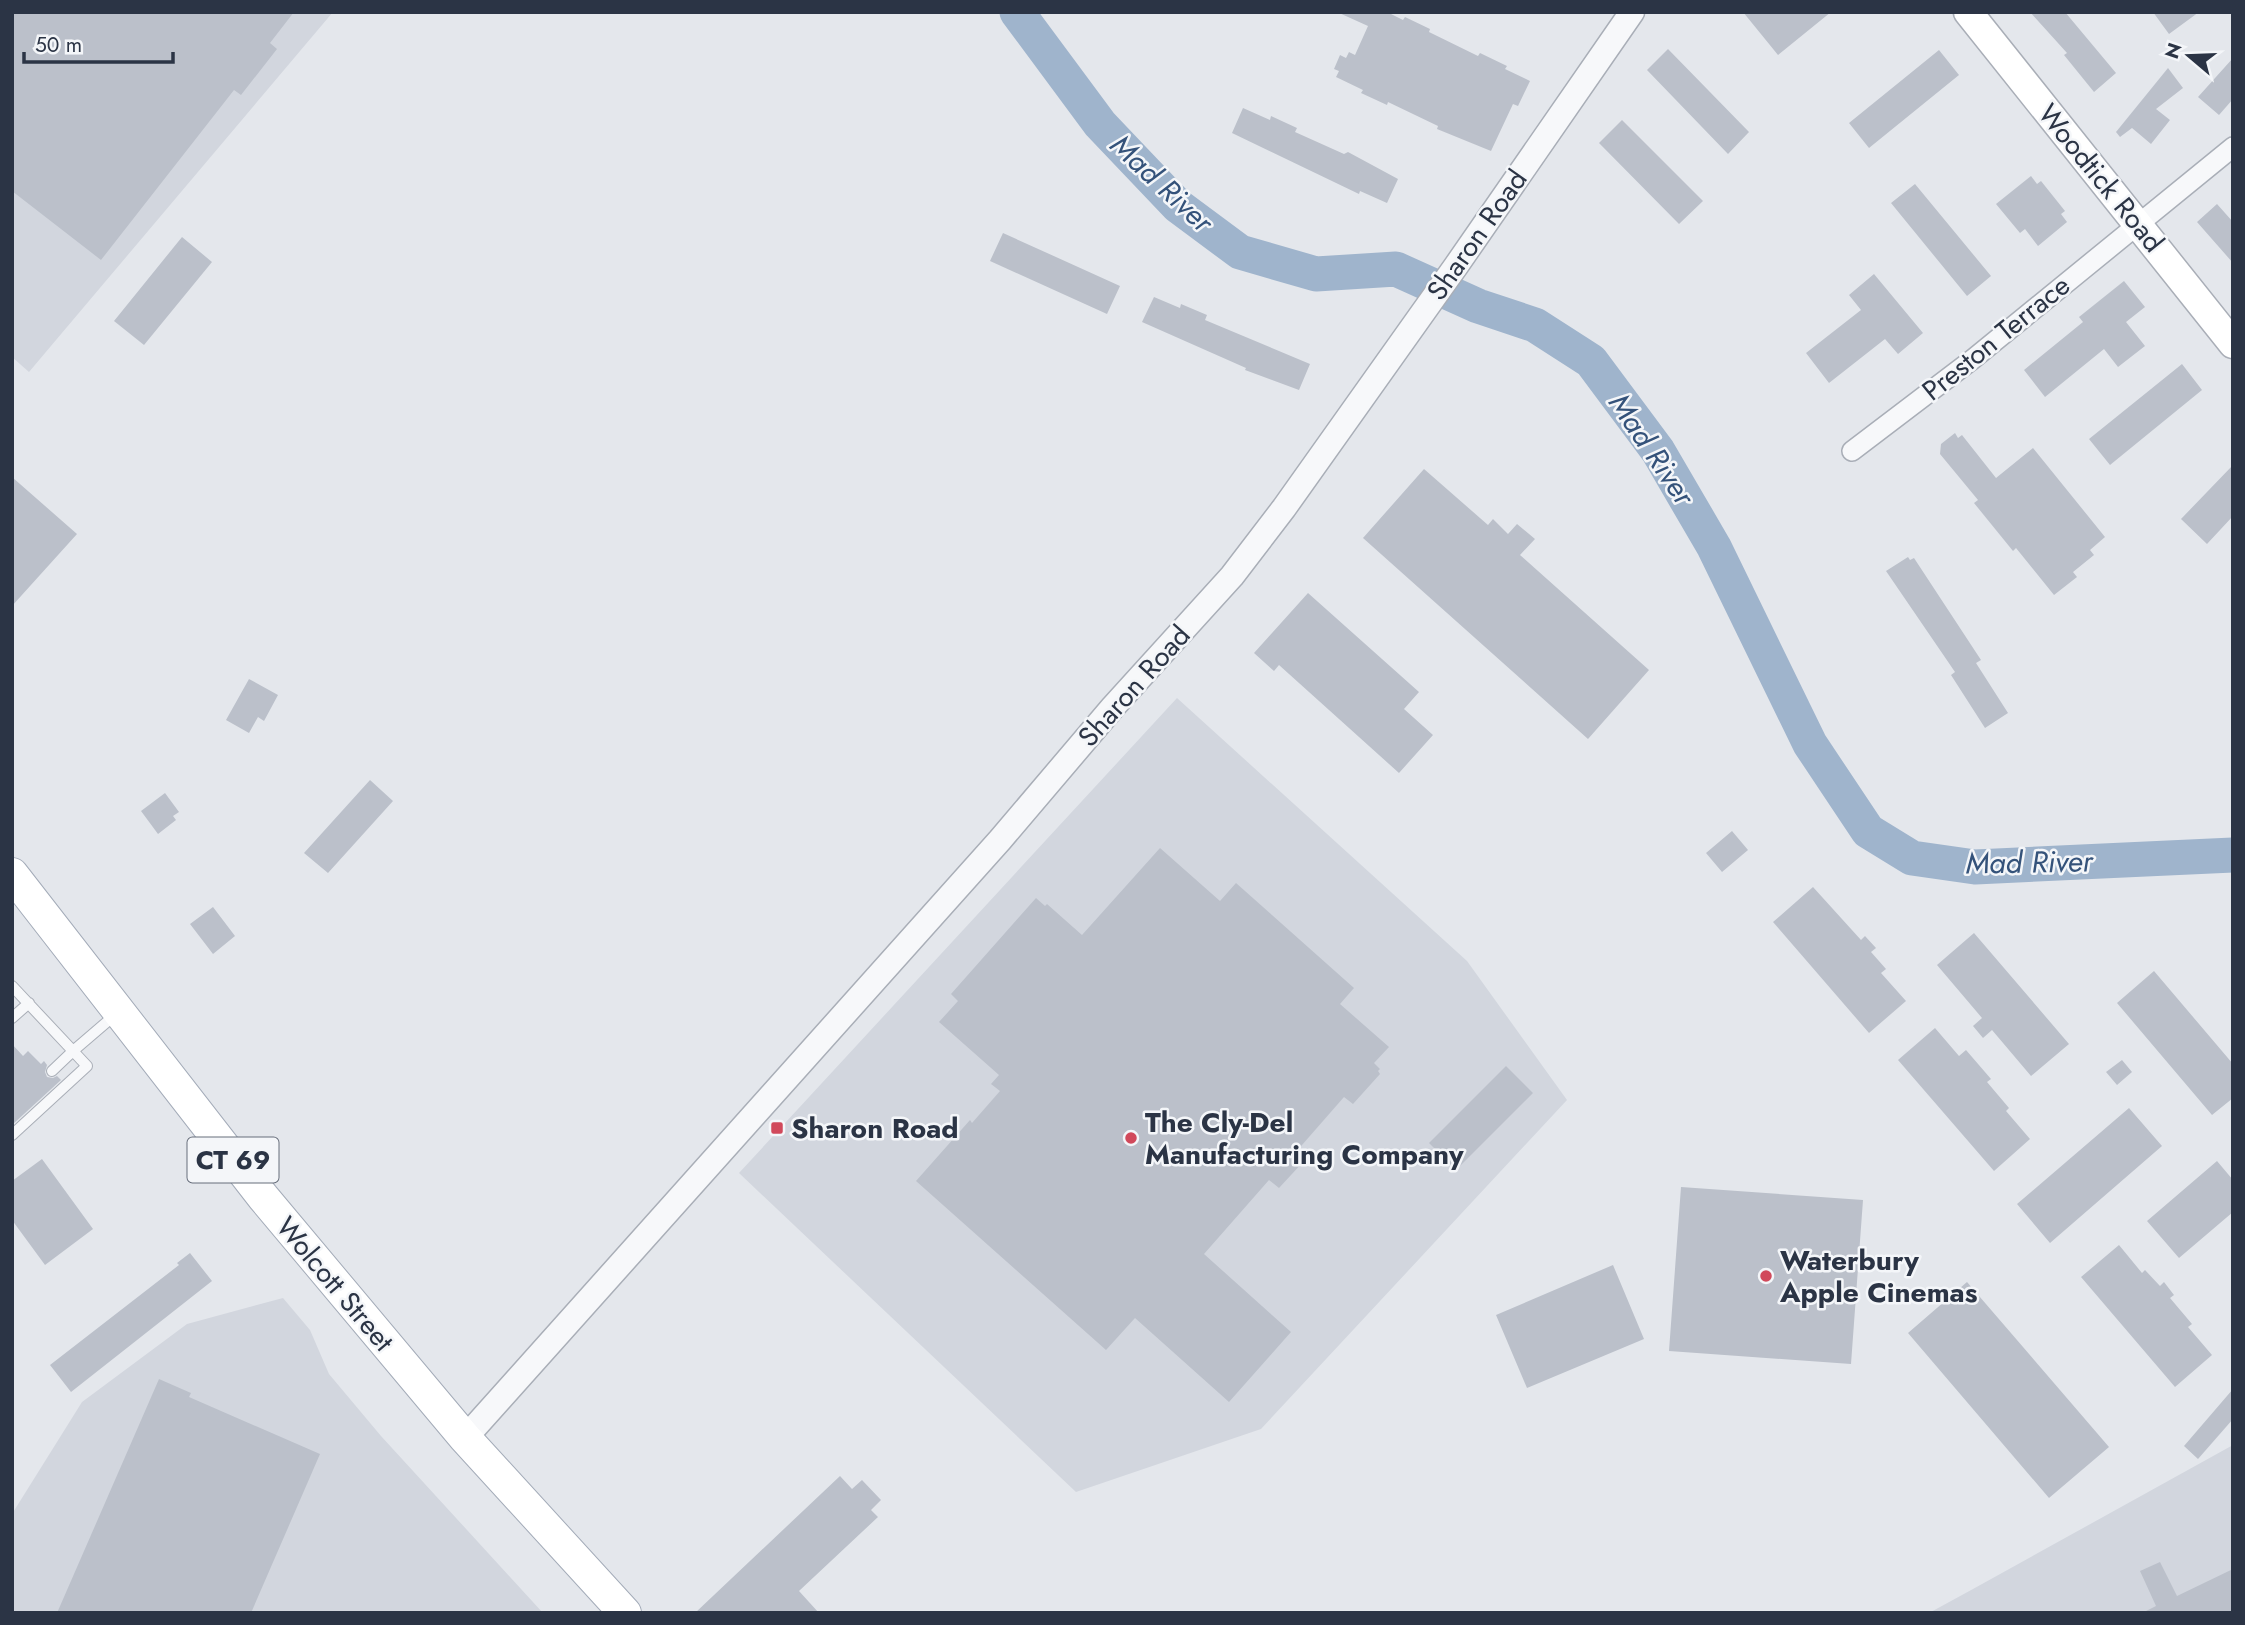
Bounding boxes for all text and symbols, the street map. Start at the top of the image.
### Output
scale bar [24,21,173,65]
north arrow [2154,21,2224,91]
text: 50 m [35,30,82,60]
text: N [2158,39,2189,62]
street label: Woodtick Road [2028,95,2174,261]
water label: Mad River [1101,124,1225,243]
street label: Sharon Road [1417,161,1537,309]
street label: Preston Terrace [1913,265,2079,411]
water label: Mad River [1599,384,1706,515]
street label: Sharon Road [1068,616,1200,756]
water label: Mad River [1965,839,2095,885]
place label: The Cly-Del Manufacturing Company [1145,1102,1464,1175]
place label: Sharon Road [791,1108,959,1149]
marker: Sharon Road [769,1120,785,1136]
marker: The Cly-Del Manufacturing Company [1123,1130,1139,1146]
road number: CT 69 [188,1138,278,1182]
street label: Wolcott Street [266,1208,404,1360]
place label: Waterbury Apple Cinemas [1779,1240,1978,1313]
marker: Waterbury Apple Cinemas [1758,1268,1774,1284]

